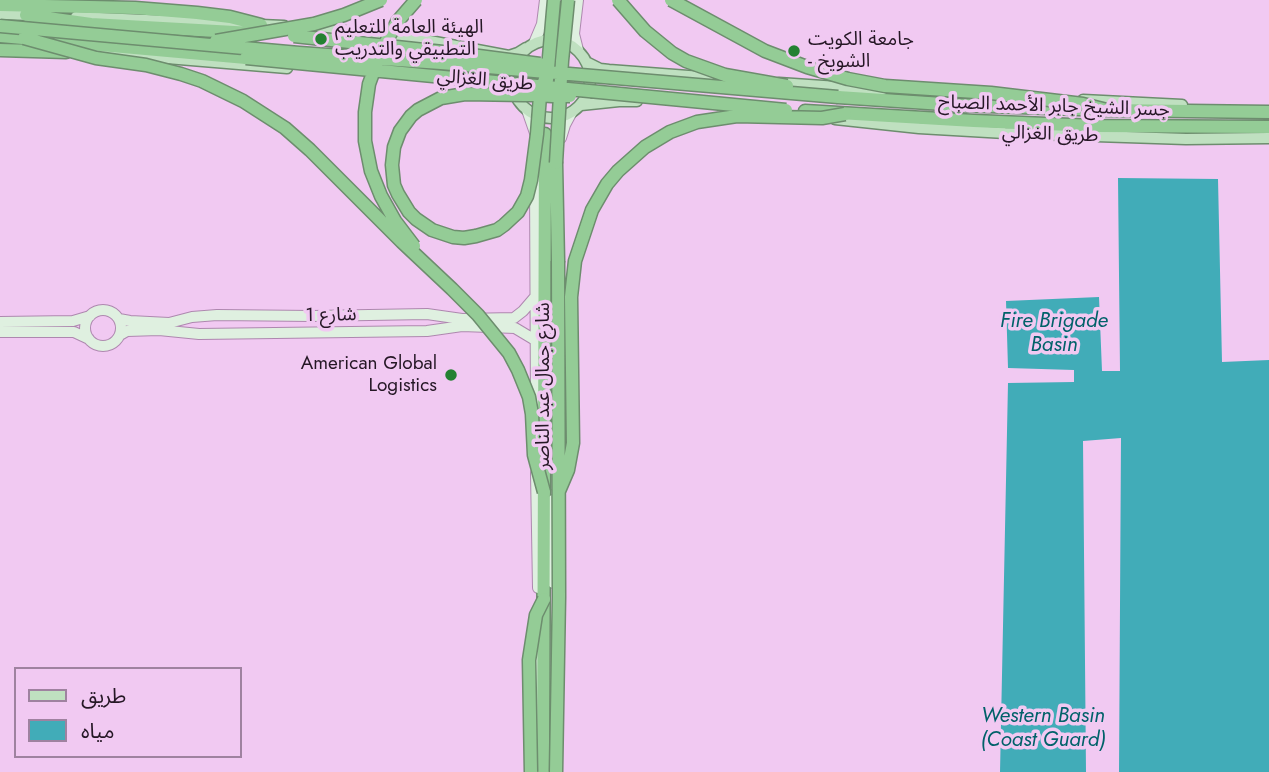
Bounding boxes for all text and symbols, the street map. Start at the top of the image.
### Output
place label: الهيئة العامة للتعليم التطبيقي والتدريب [335,17,484,61]
place label: جامعة الكويت - الشويخ [808,29,914,73]
marker: الهيئة العامة للتعليم التطبيقي والتدريب [313,31,329,47]
marker: جامعة الكويت - الشويخ [786,43,802,59]
street label: طريق الغزالي [436,65,534,97]
street label: جسر الشيخ جابر الأحمد الصباح [938,92,1170,122]
street label: طريق الغزالي [1001,122,1099,148]
street label: شارع جمال عبد الناصر [533,302,555,470]
street label: شارع 1 [305,304,357,328]
water label: Fire Brigade Basin [1000,309,1108,359]
place label: American Global Logistics [301,353,437,397]
marker: American Global Logistics [443,367,459,383]
legend [14,667,242,758]
text: طريق [81,681,126,711]
water label: Western Basin (Coast Guard) [980,704,1106,754]
text: مياه [81,716,114,746]

